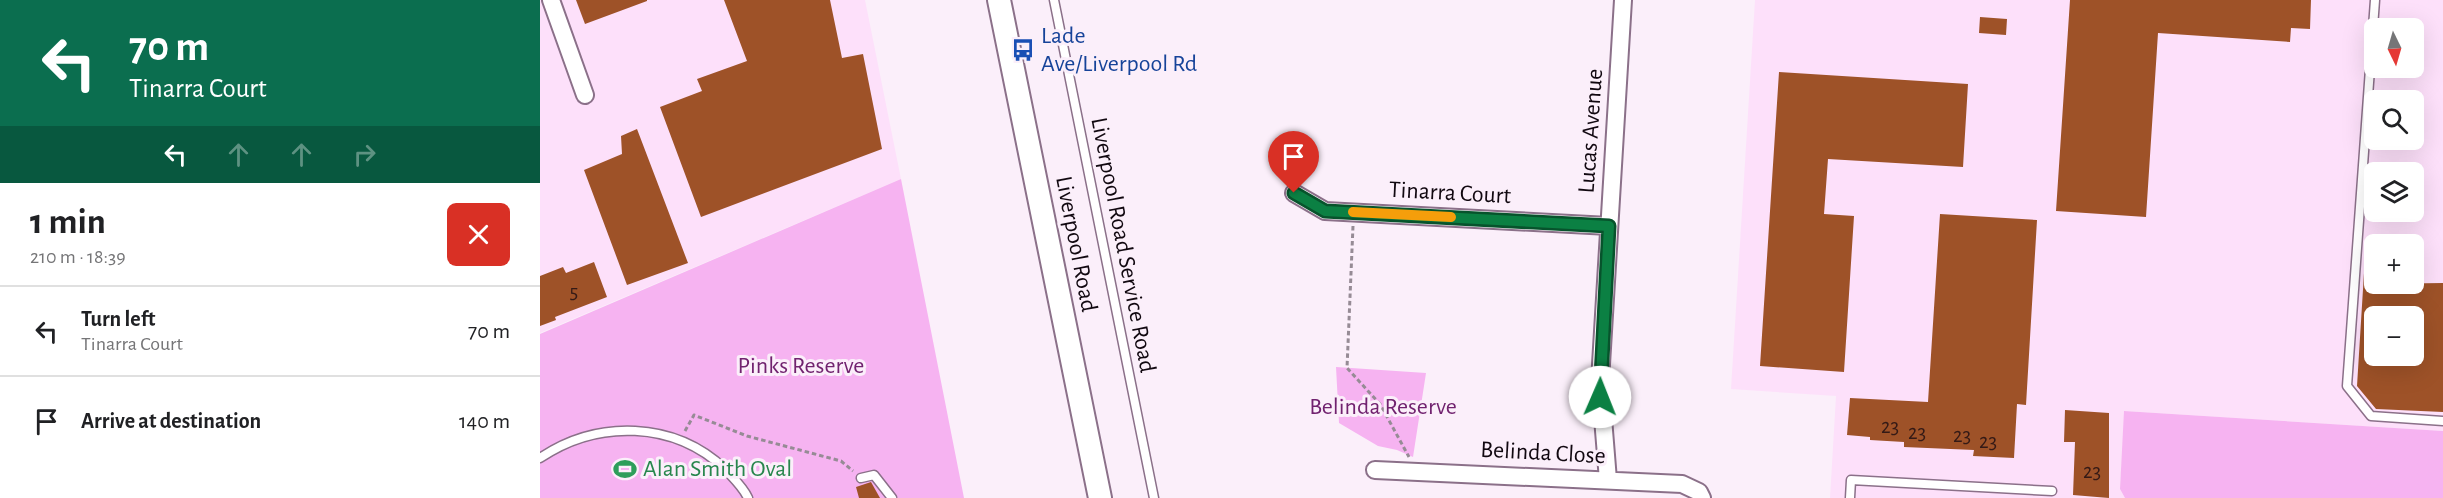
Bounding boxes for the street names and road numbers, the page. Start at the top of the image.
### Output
street label: Lucas Avenue [1575,68,1607,194]
street label: Liverpool Road Service Road [1086,115,1160,375]
street label: Liverpool Road [1051,174,1101,314]
street label: Tinarra Court [1388,178,1512,208]
street label: Belinda Close [1480,438,1606,468]

